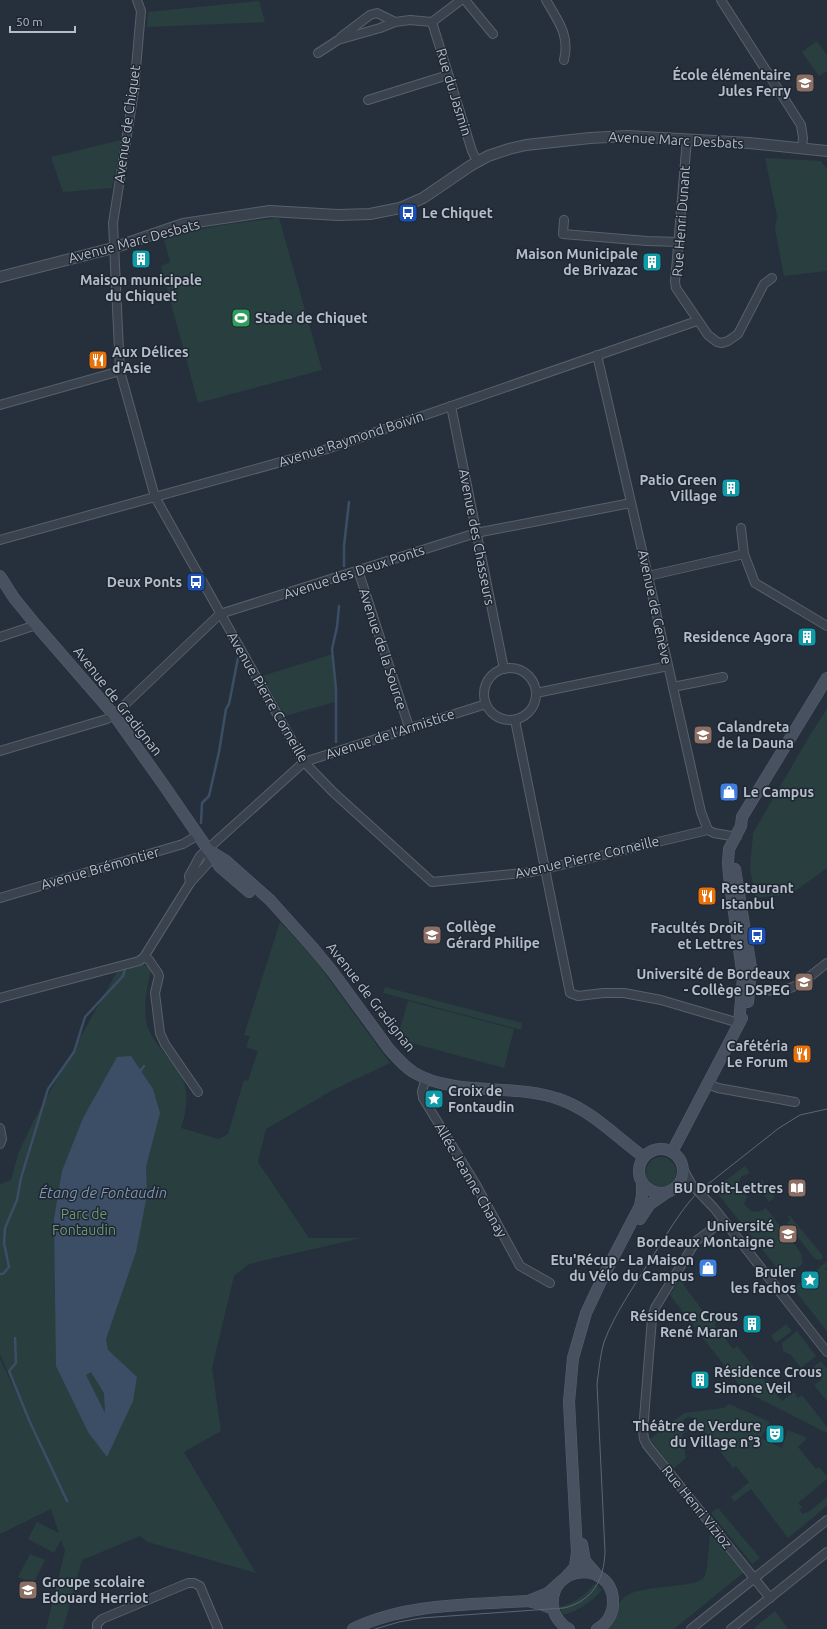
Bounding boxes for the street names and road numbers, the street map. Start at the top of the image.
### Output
street label: Rue du Jasmin [433,46,475,138]
street label: Avenue de Chiquet [111,64,143,184]
street label: Avenue Marc Desbats [608,128,744,152]
street label: Rue Henri Dunant [669,164,693,277]
street label: Avenue Marc Desbats [67,216,201,266]
street label: Avenue Raymond Boivin [277,408,425,470]
street label: Avenue des Chasseurs [456,467,498,607]
street label: Avenue des Deux Ponts [281,542,427,602]
street label: Avenue de Genève [635,548,675,666]
street label: Avenue de la Source [356,586,410,712]
street label: Avenue Pierre Corneille [224,629,312,765]
street label: Avenue de Gradignan [70,643,166,759]
street label: Avenue de l'Armistice [323,706,457,762]
street label: Avenue Pierre Corneille [513,833,661,881]
street label: Avenue Brémontier [39,843,162,893]
street label: Avenue de Gradignan [323,939,419,1055]
street label: Allée Jeanne Chanay [432,1120,510,1240]
street label: Rue Henri Vizioz [659,1462,735,1552]

